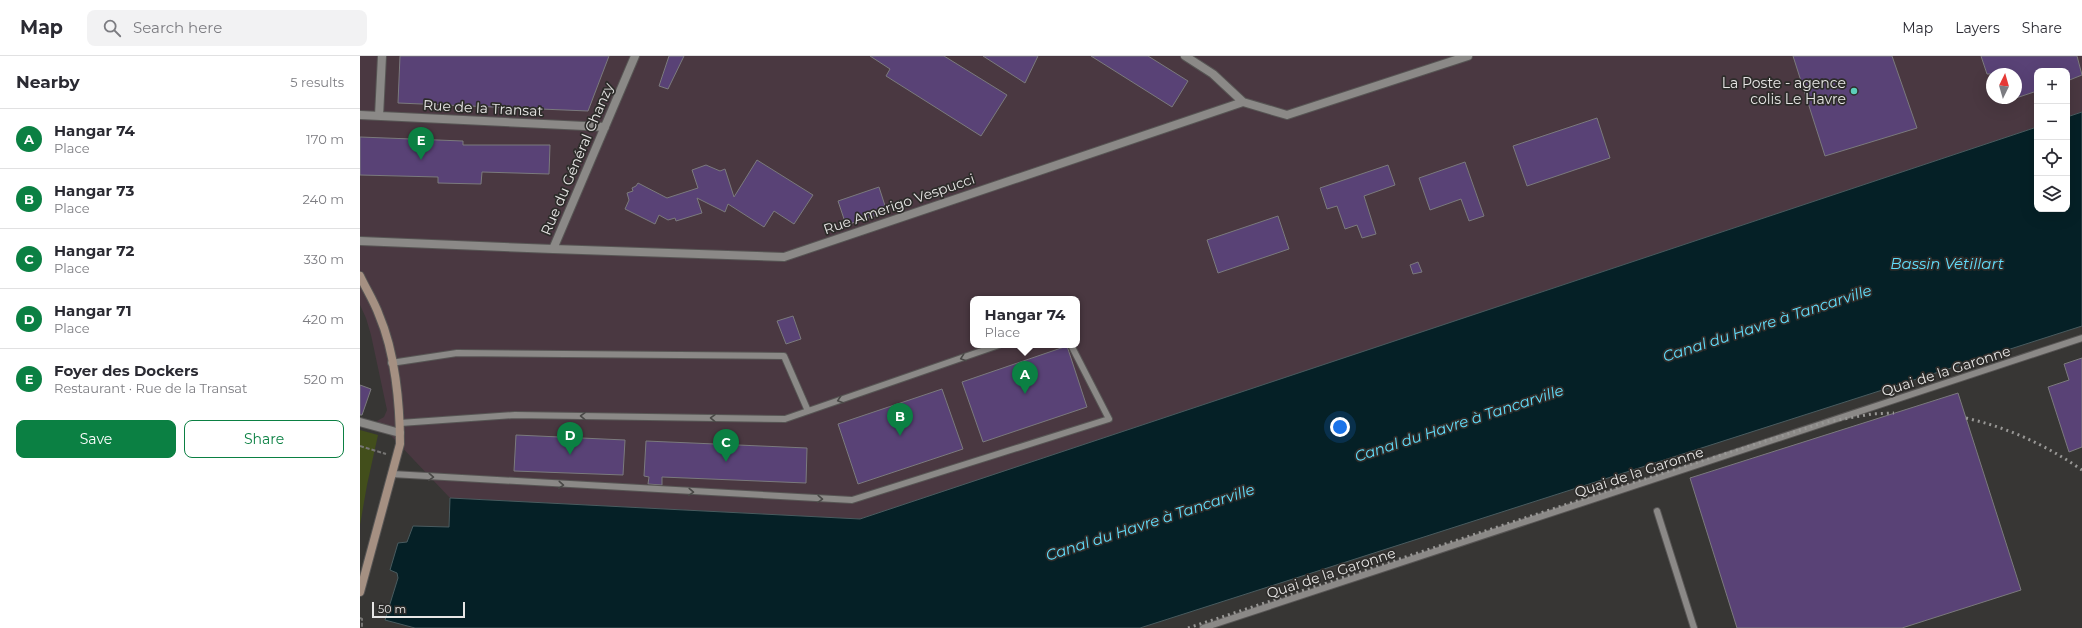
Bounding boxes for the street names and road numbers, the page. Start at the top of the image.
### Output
street label: Rue du Général Chanzy [537,80,617,238]
street label: Rue de la Transat [422,96,544,120]
street label: Rue Amerigo Vespucci [821,170,977,238]
street label: Quai de la Garonne [1879,342,2013,400]
street label: Quai de la Garonne [1572,443,1706,501]
street label: Quai de la Garonne [1264,544,1398,602]

